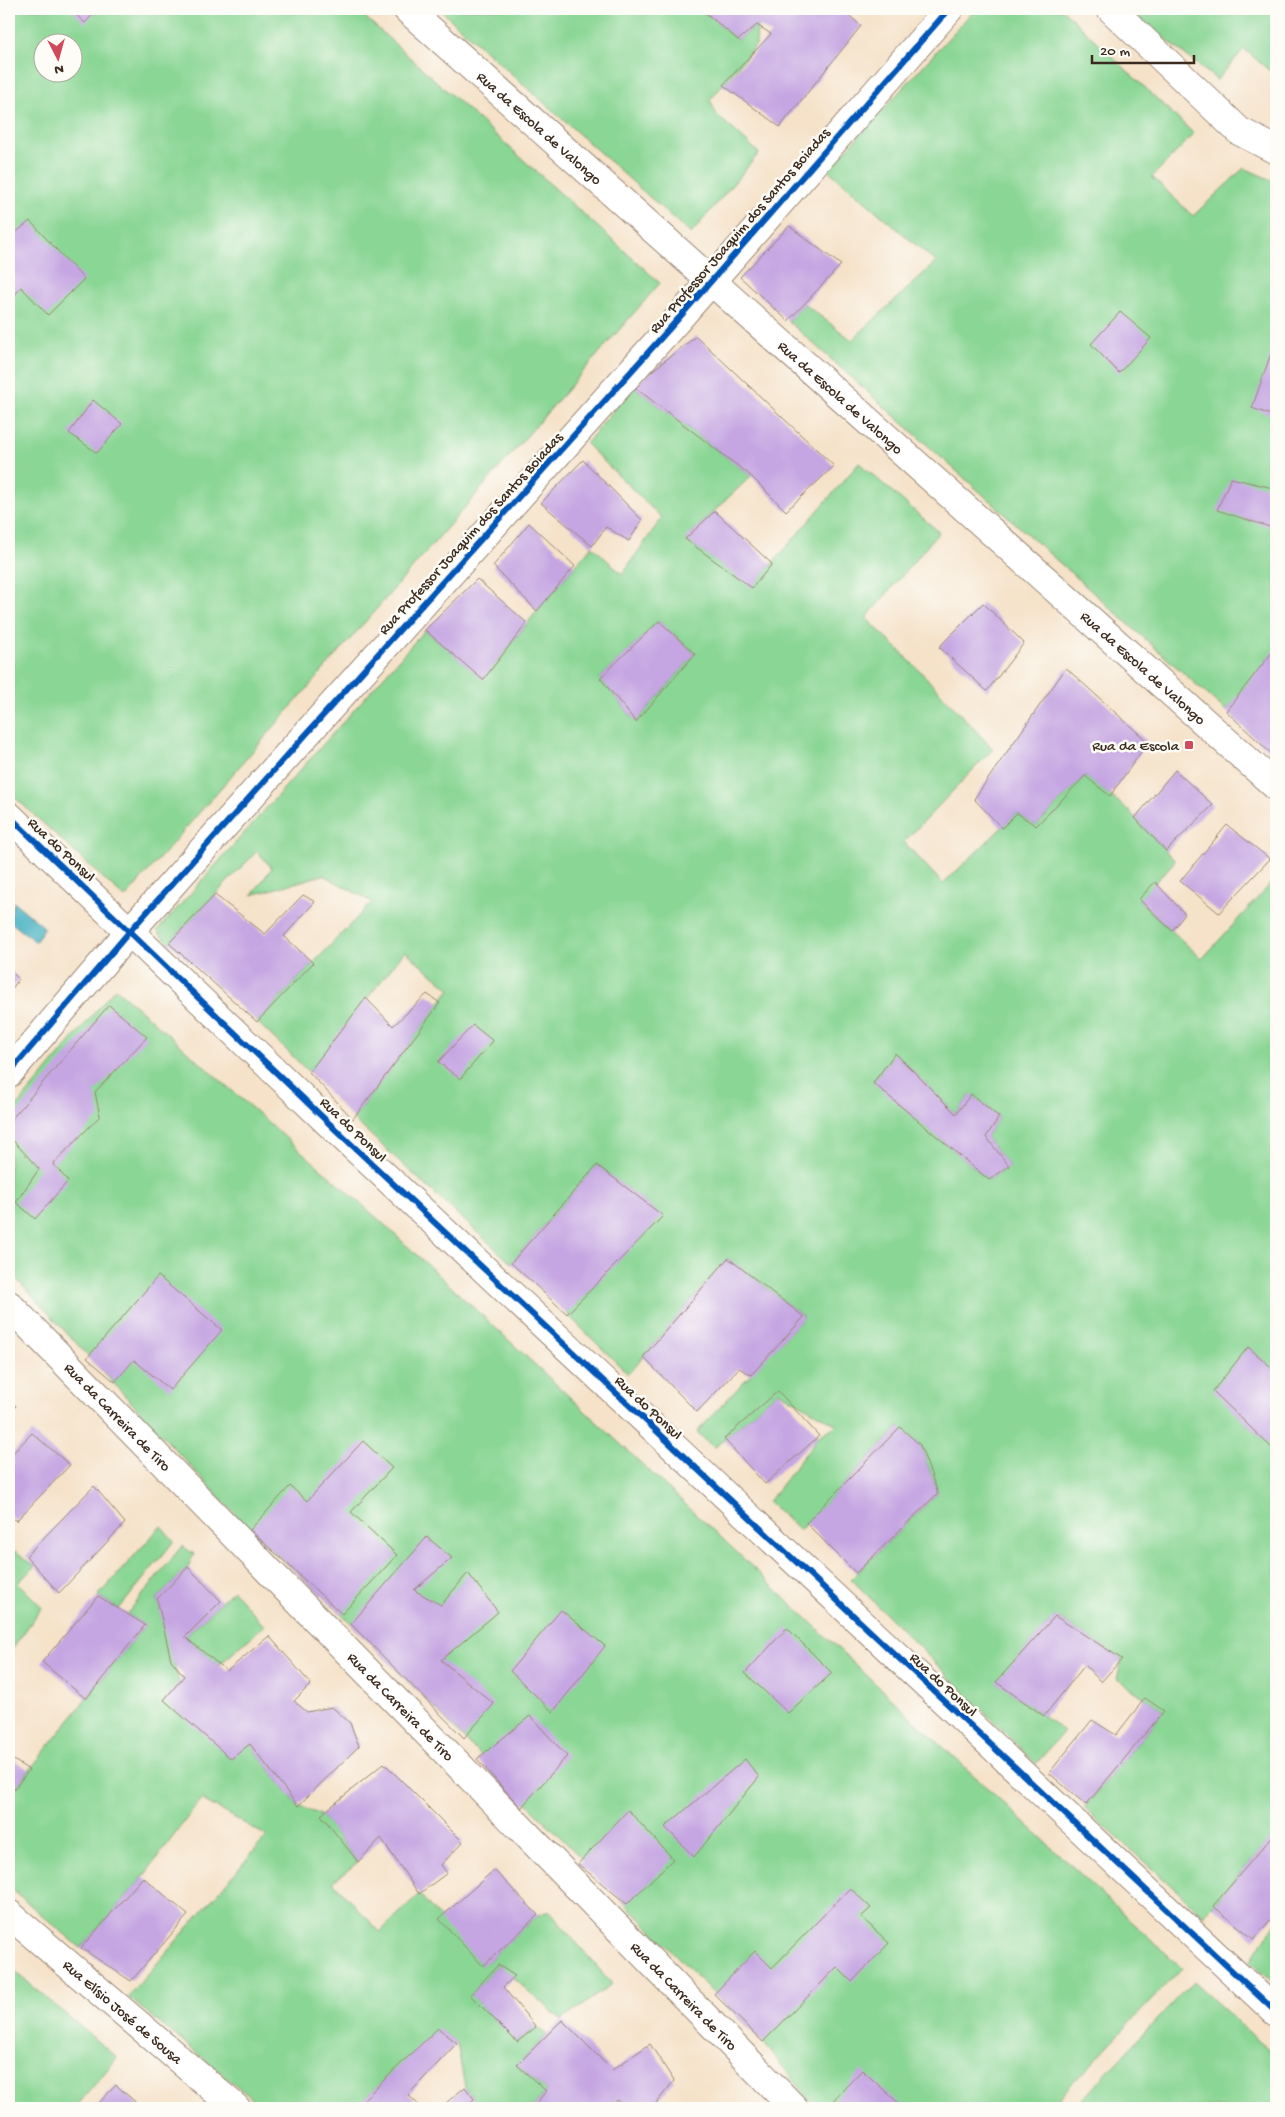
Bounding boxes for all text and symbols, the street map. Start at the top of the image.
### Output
north arrow [32,32,82,82]
scale bar [1092,32,1195,64]
text: 20 m [1100,43,1130,61]
text: N [54,60,65,77]
street label: Rua da Escola de Valongo [472,68,605,190]
street label: Rua Professor Joaquim dos Santos Boiadas [646,125,835,338]
street label: Rua da Escola de Valongo [773,338,906,459]
street label: Rua Professor Joaquim dos Santos Boiadas [376,429,568,639]
street label: Rua da Escola de Valongo [1076,608,1209,730]
place label: Rua da Escola [1092,738,1180,756]
marker: Rua da Escola [1183,739,1195,751]
street label: Rua do Ponsul [23,815,98,886]
street label: Rua do Ponsul [315,1094,390,1167]
street label: Rua da Carreira de Tiro [59,1360,174,1476]
street label: Rua do Ponsul [610,1373,685,1444]
street label: Rua da Carreira de Tiro [343,1649,457,1766]
street label: Rua do Ponsul [905,1650,980,1721]
street label: Rua da Carreira de Tiro [626,1939,740,2055]
street label: Rua Elísio José de Sousa [58,1957,186,2069]

